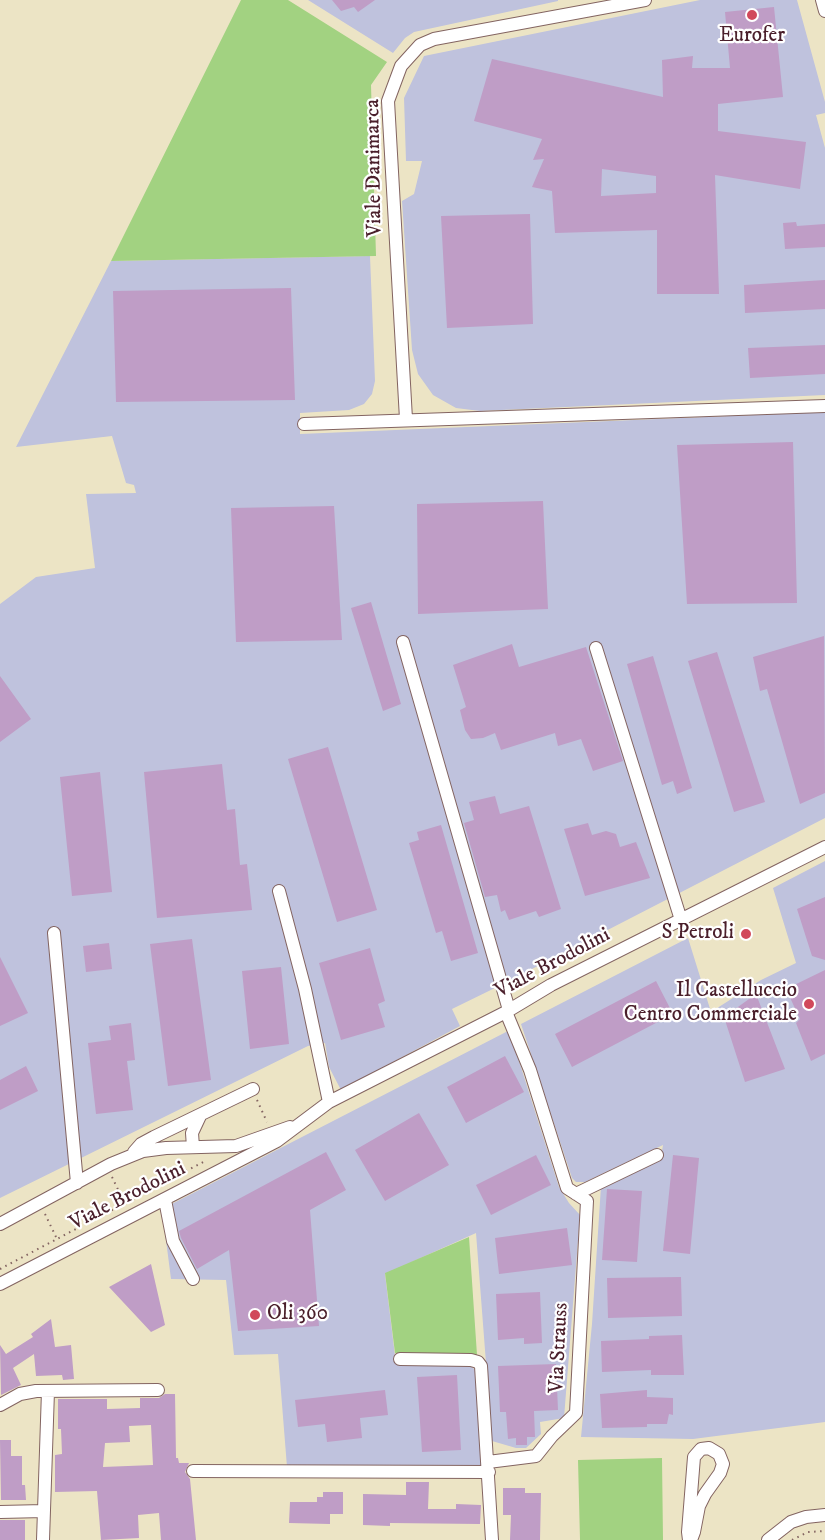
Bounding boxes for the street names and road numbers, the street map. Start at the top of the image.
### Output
street label: Viale Danimarca [361,99,389,237]
street label: Viale Brodolini [491,923,615,1005]
street label: Viale Brodolini [66,1157,190,1237]
street label: Via Strauss [545,1302,575,1394]

